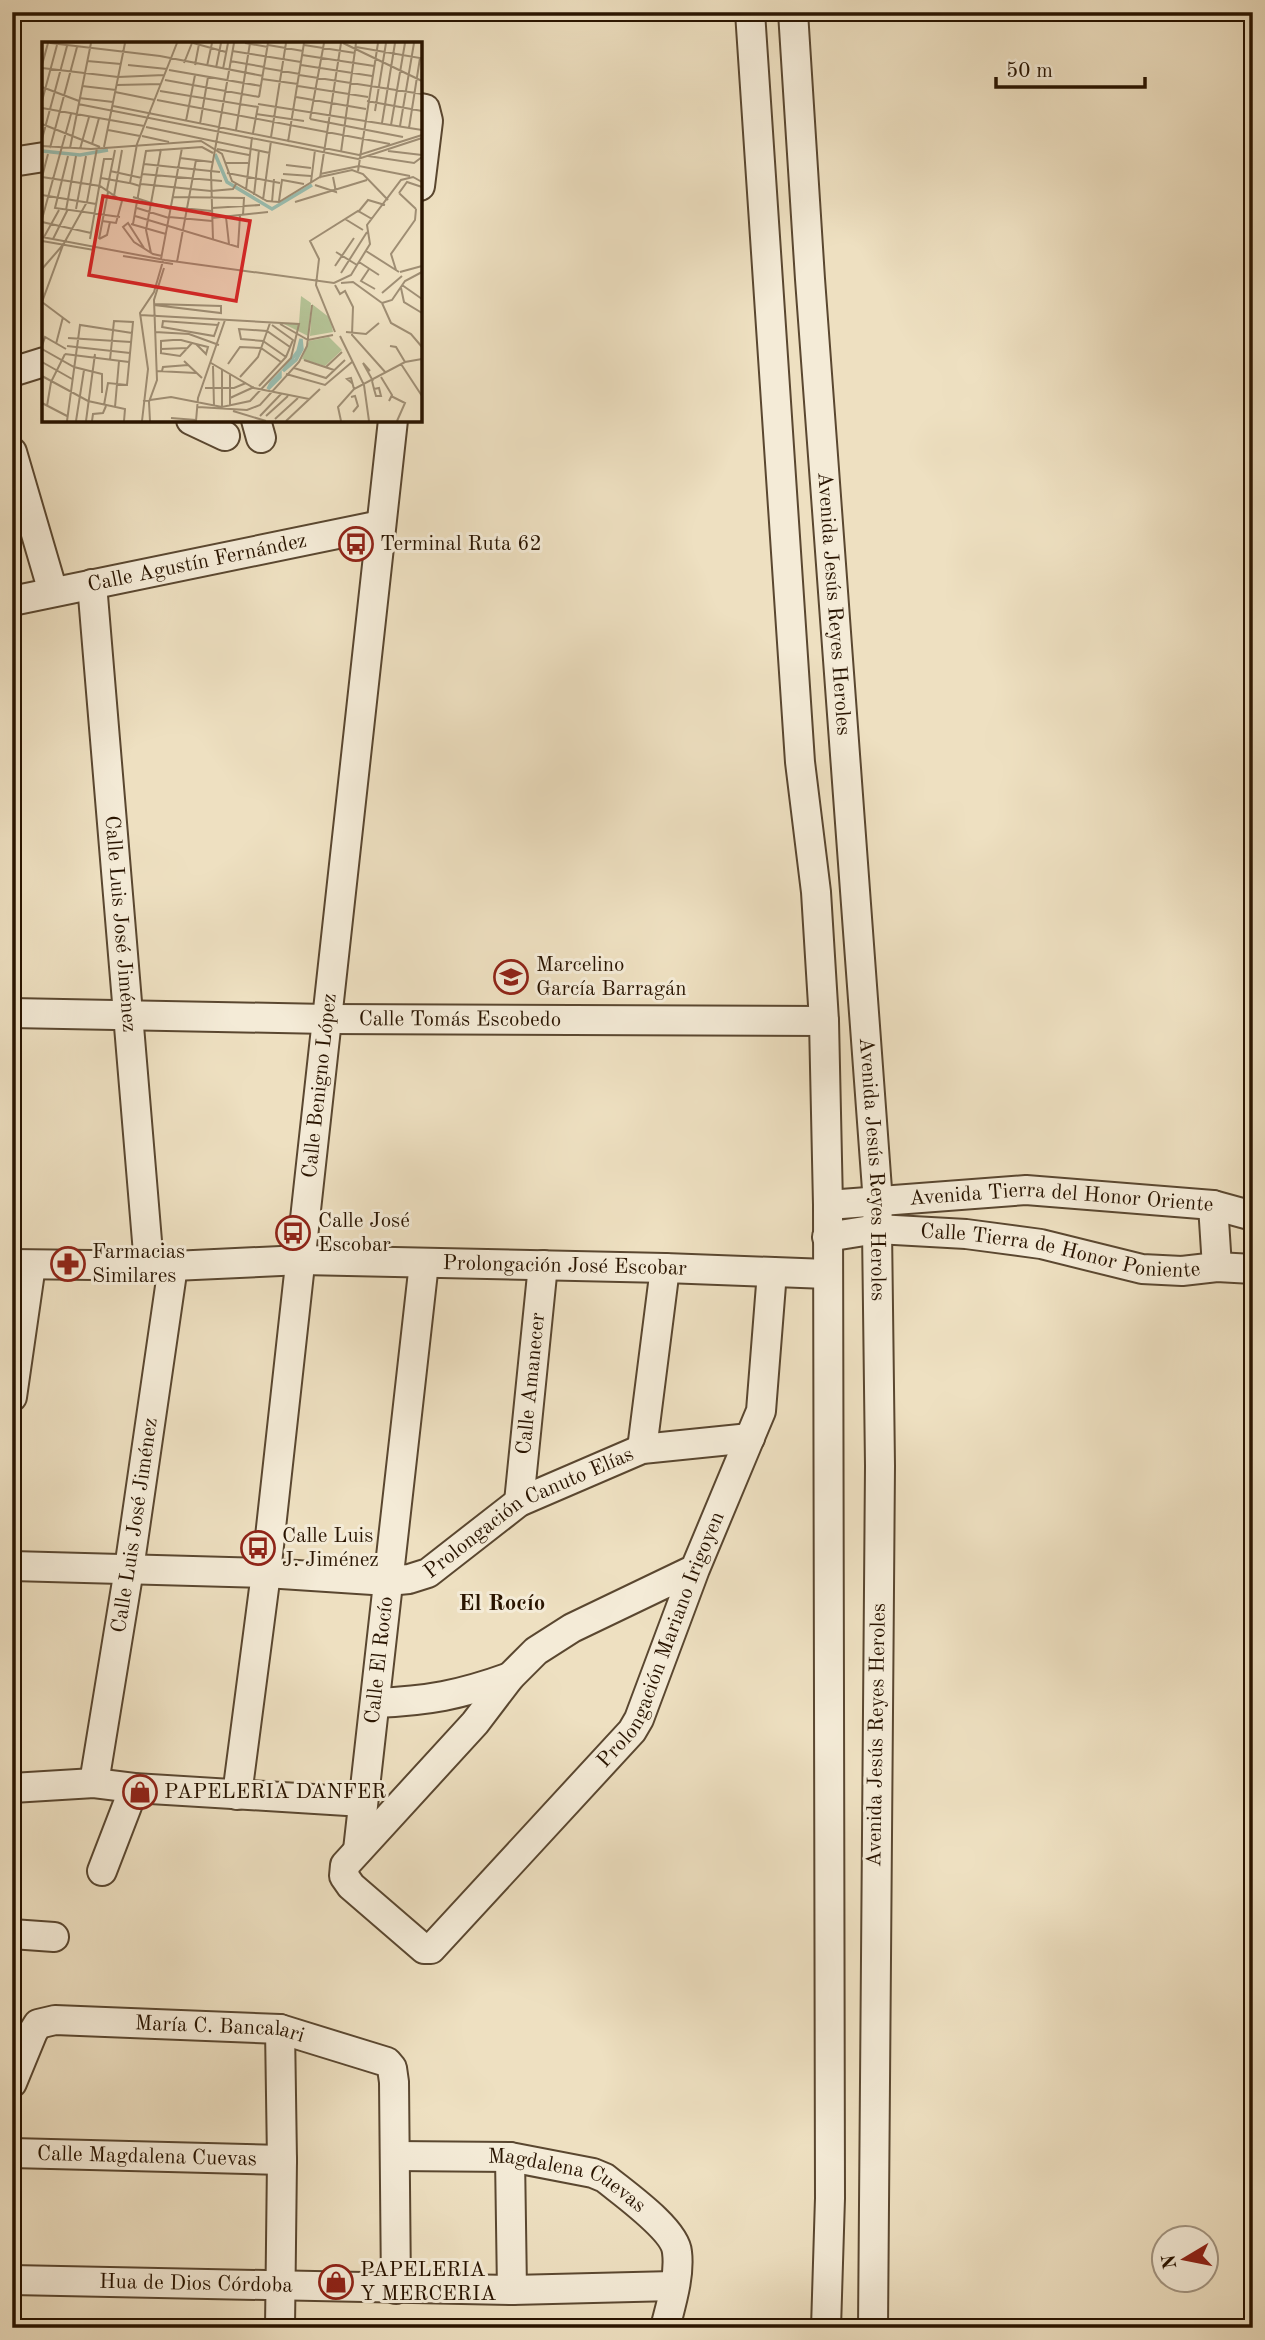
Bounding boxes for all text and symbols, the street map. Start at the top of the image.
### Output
inset map [42,42,422,422]
scale bar [996,46,1144,90]
text: 50 m [1006,61,1053,82]
street label: Avenida Jesús Reyes Heroles [814,471,854,736]
bus stop icon: Terminal Ruta 62 [337,525,375,563]
street label: Calle Agustín Fernández [86,530,309,596]
place label: Terminal Ruta 62 [380,534,542,555]
street label: Calle Luis José Jiménez [101,815,140,1033]
place label: Marcelino García Barragán [536,955,687,1000]
school or university icon: Marcelino García Barragán [492,958,530,996]
street label: Calle Benigno López [299,992,340,1179]
street label: Calle Tomás Escobedo [359,1009,561,1030]
street label: Avenida Jesús Reyes Heroles [855,1036,889,1301]
street label: Avenida Tierra del Honor Oriente [908,1179,1214,1215]
place label: Calle José Escobar [318,1211,410,1256]
bus stop icon: Calle José Escobar [274,1214,312,1252]
street label: Calle Tierra de Honor Poniente [920,1221,1201,1282]
place label: Farmacias Similares [92,1242,185,1287]
pharmacy icon: Farmacias Similares [49,1245,87,1283]
street label: Prolongación José Escobar [442,1253,688,1279]
street label: Calle Amanecer [513,1311,549,1456]
street label: Calle Luis José Jiménez [108,1416,161,1634]
street label: Prolongación Canuto Elías [420,1443,637,1582]
street label: Prolongación Mariano Irigoyen [593,1509,728,1772]
place label: Calle Luis J. Jiménez [282,1526,379,1571]
bus stop icon: Calle Luis J. Jiménez [239,1529,277,1567]
district label: El Rocío [459,1592,545,1615]
street label: Calle El Rocío [362,1595,397,1725]
street label: Avenida Jesús Reyes Heroles [864,1603,890,1867]
shop icon: PAPELERIA DANFER [121,1773,159,1811]
place label: PAPELERIA DANFER [164,1782,386,1803]
street label: María C. Bancalari [134,2013,307,2046]
street label: Calle Magdalena Cuevas [37,2143,257,2170]
street label: Magdalena Cuevas [488,2146,650,2217]
north arrow [1150,2224,1220,2294]
text: N [1160,2252,1181,2270]
place label: PAPELERIA Y MERCERIA [360,2260,496,2305]
shop icon: PAPELERIA Y MERCERIA [317,2263,355,2301]
street label: Hua de Dios Córdoba [99,2271,293,2296]

